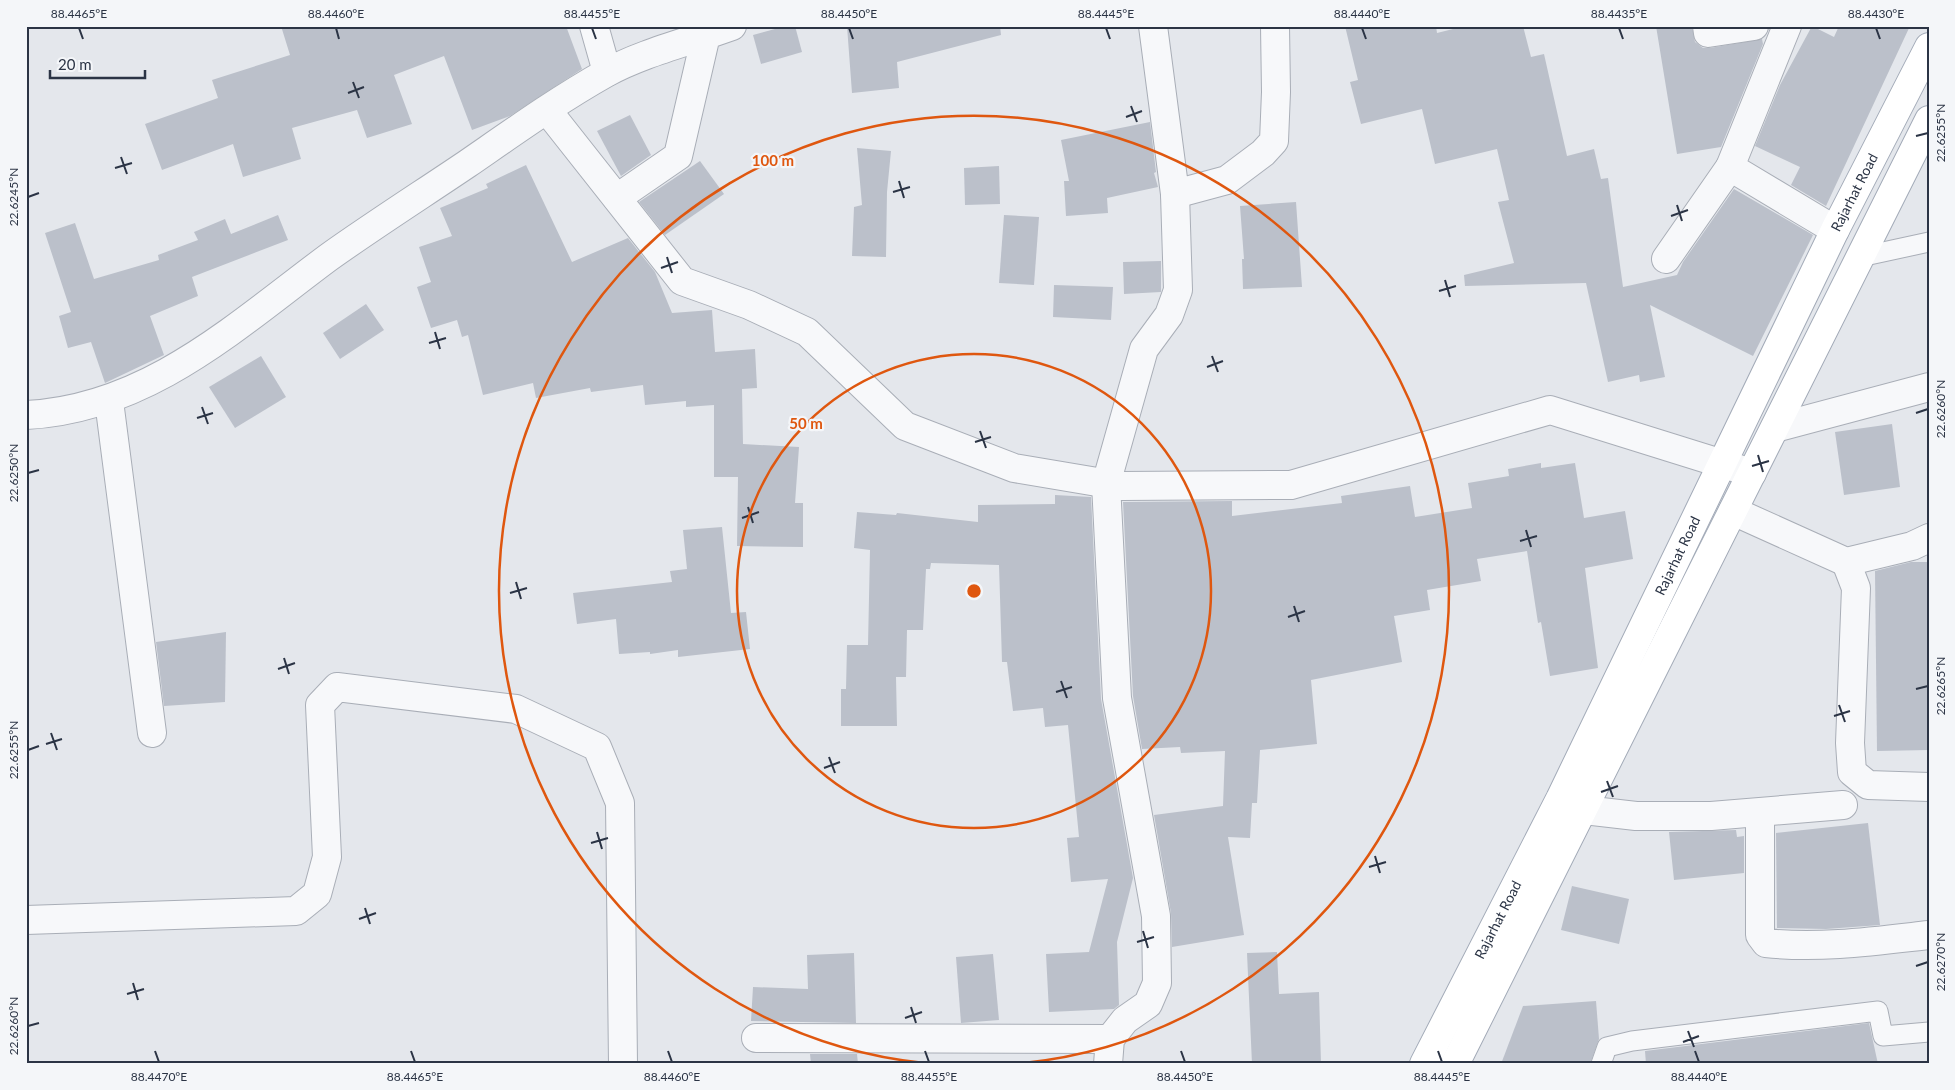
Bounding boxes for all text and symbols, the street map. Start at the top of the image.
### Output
text: 88.4465°E [51,6,107,21]
text: 88.4460°E [308,6,364,21]
text: 88.4455°E [564,6,620,21]
text: 88.4450°E [821,6,877,21]
text: 88.4445°E [1078,6,1134,21]
text: 88.4440°E [1334,6,1390,21]
text: 88.4435°E [1591,6,1647,21]
text: 88.4430°E [1848,6,1904,21]
scale bar [50,48,145,80]
text: 20 m [58,55,92,73]
text: 22.6255°N [1933,104,1948,162]
street label: Rajarhat Road [1827,150,1881,234]
text: 100 m [752,151,794,169]
text: 22.6245°N [6,168,21,226]
text: 22.6260°N [1933,380,1948,438]
text: 50 m [789,414,823,432]
text: 22.6250°N [6,444,21,502]
street label: Rajarhat Road [1651,513,1703,598]
centre of rings [965,582,983,600]
text: 22.6265°N [1933,657,1948,715]
text: 22.6255°N [6,721,21,779]
street label: Rajarhat Road [1470,878,1525,962]
text: 22.6270°N [1933,933,1948,991]
text: 22.6260°N [6,997,21,1055]
text: 88.4470°E [131,1069,187,1084]
text: 88.4465°E [387,1069,443,1084]
text: 88.4460°E [644,1069,700,1084]
text: 88.4455°E [901,1069,957,1084]
text: 88.4450°E [1157,1069,1213,1084]
text: 88.4445°E [1414,1069,1470,1084]
text: 88.4440°E [1671,1069,1727,1084]

